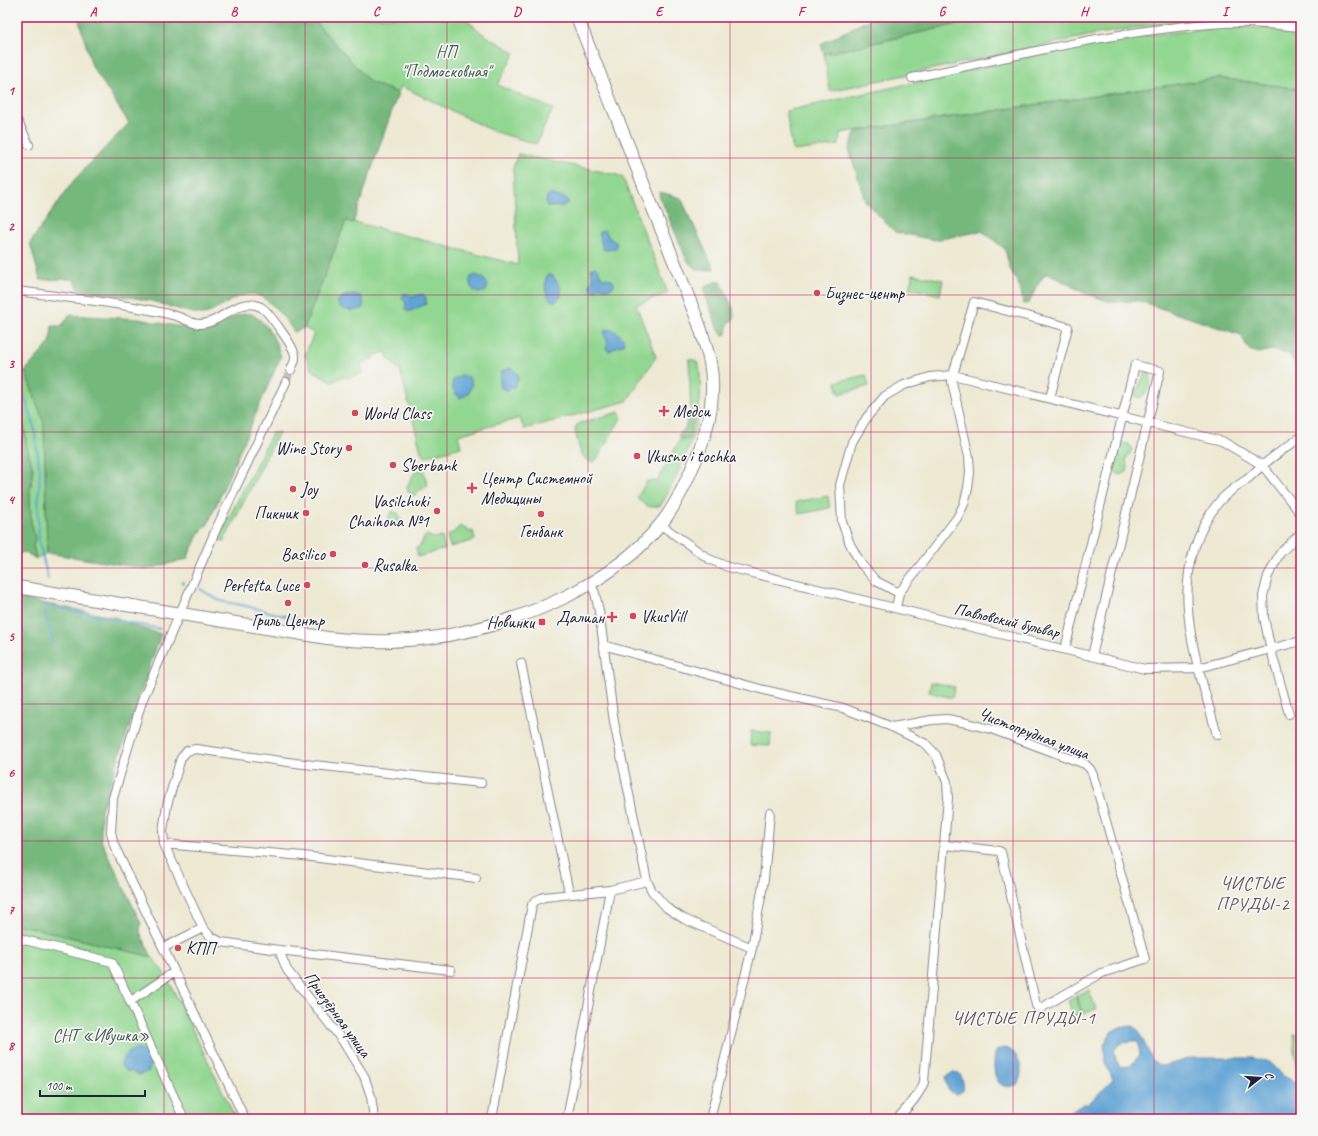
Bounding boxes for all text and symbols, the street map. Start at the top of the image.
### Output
text: A [90,4,98,20]
text: B [231,4,239,20]
text: C [373,4,381,20]
text: D [513,4,522,20]
text: E [656,4,665,20]
text: F [798,4,807,20]
text: G [939,4,947,20]
text: H [1080,4,1090,20]
text: I [1222,4,1231,20]
park label: НП "Подмосковная" [401,41,495,82]
text: 1 [8,83,16,99]
text: 2 [8,219,15,235]
place label: Бизнес-центр [825,283,906,305]
marker: Бизнес-центр [812,288,822,298]
text: 3 [8,356,15,372]
place label: Медси [673,401,711,422]
place label: World Class [363,403,433,424]
marker: Медси [658,405,670,417]
marker: World Class [350,408,360,418]
place label: Wine Story [276,438,342,459]
marker: Wine Story [344,443,354,453]
place label: Vkusno i tochka [645,446,736,467]
marker: Vkusno i tochka [632,451,642,461]
place label: Sberbank [401,455,458,476]
marker: Sberbank [388,460,398,470]
place label: Центр Системной Медицины [481,468,593,509]
place label: Joy [300,479,319,500]
marker: Центр Системной Медицины [466,482,478,494]
marker: Joy [288,484,298,494]
place label: Vasilchuki Chaihona №1 [348,491,431,532]
text: 4 [8,492,16,508]
place label: Пикник [255,503,300,524]
marker: Vasilchuki Chaihona №1 [432,506,442,516]
marker: Пикник [301,508,311,518]
marker: Генбанк [536,509,546,519]
place label: Генбанк [520,521,564,542]
place label: Basilico [281,544,326,565]
marker: Basilico [328,549,338,559]
place label: Rusalka [373,555,419,576]
marker: Rusalka [360,560,370,570]
place label: Perfetta Luce [223,575,300,596]
marker: Perfetta Luce [302,580,312,590]
marker: Гриль Центр [283,598,293,608]
street label: Павловский бульвар [952,598,1063,643]
place label: VkusVill [641,606,688,627]
place label: Далиан [556,607,605,628]
place label: Гриль Центр [252,610,326,631]
marker: VkusVill [628,611,638,621]
place label: Новинки [487,612,536,633]
marker: Далиан [607,612,617,622]
marker: Новинки [537,617,547,627]
text: 5 [8,629,15,645]
street label: Чистопрудная улица [976,703,1093,765]
text: 6 [8,765,15,781]
district label: ЧИСТЫЕ ПРУДЫ-2 [1216,872,1291,915]
text: 7 [8,902,15,918]
place label: КПП [186,938,218,959]
marker: КПП [173,943,183,953]
street label: Приозёрная улица [299,967,376,1063]
district label: ЧИСТЫЕ ПРУДЫ-1 [952,1007,1096,1029]
park label: СНТ «Ивушка» [53,1025,149,1046]
text: 8 [8,1038,16,1054]
north arrow [1240,1058,1280,1098]
text: С [1262,1070,1278,1081]
scale bar [40,1072,145,1098]
text: 100 m [46,1078,73,1094]

